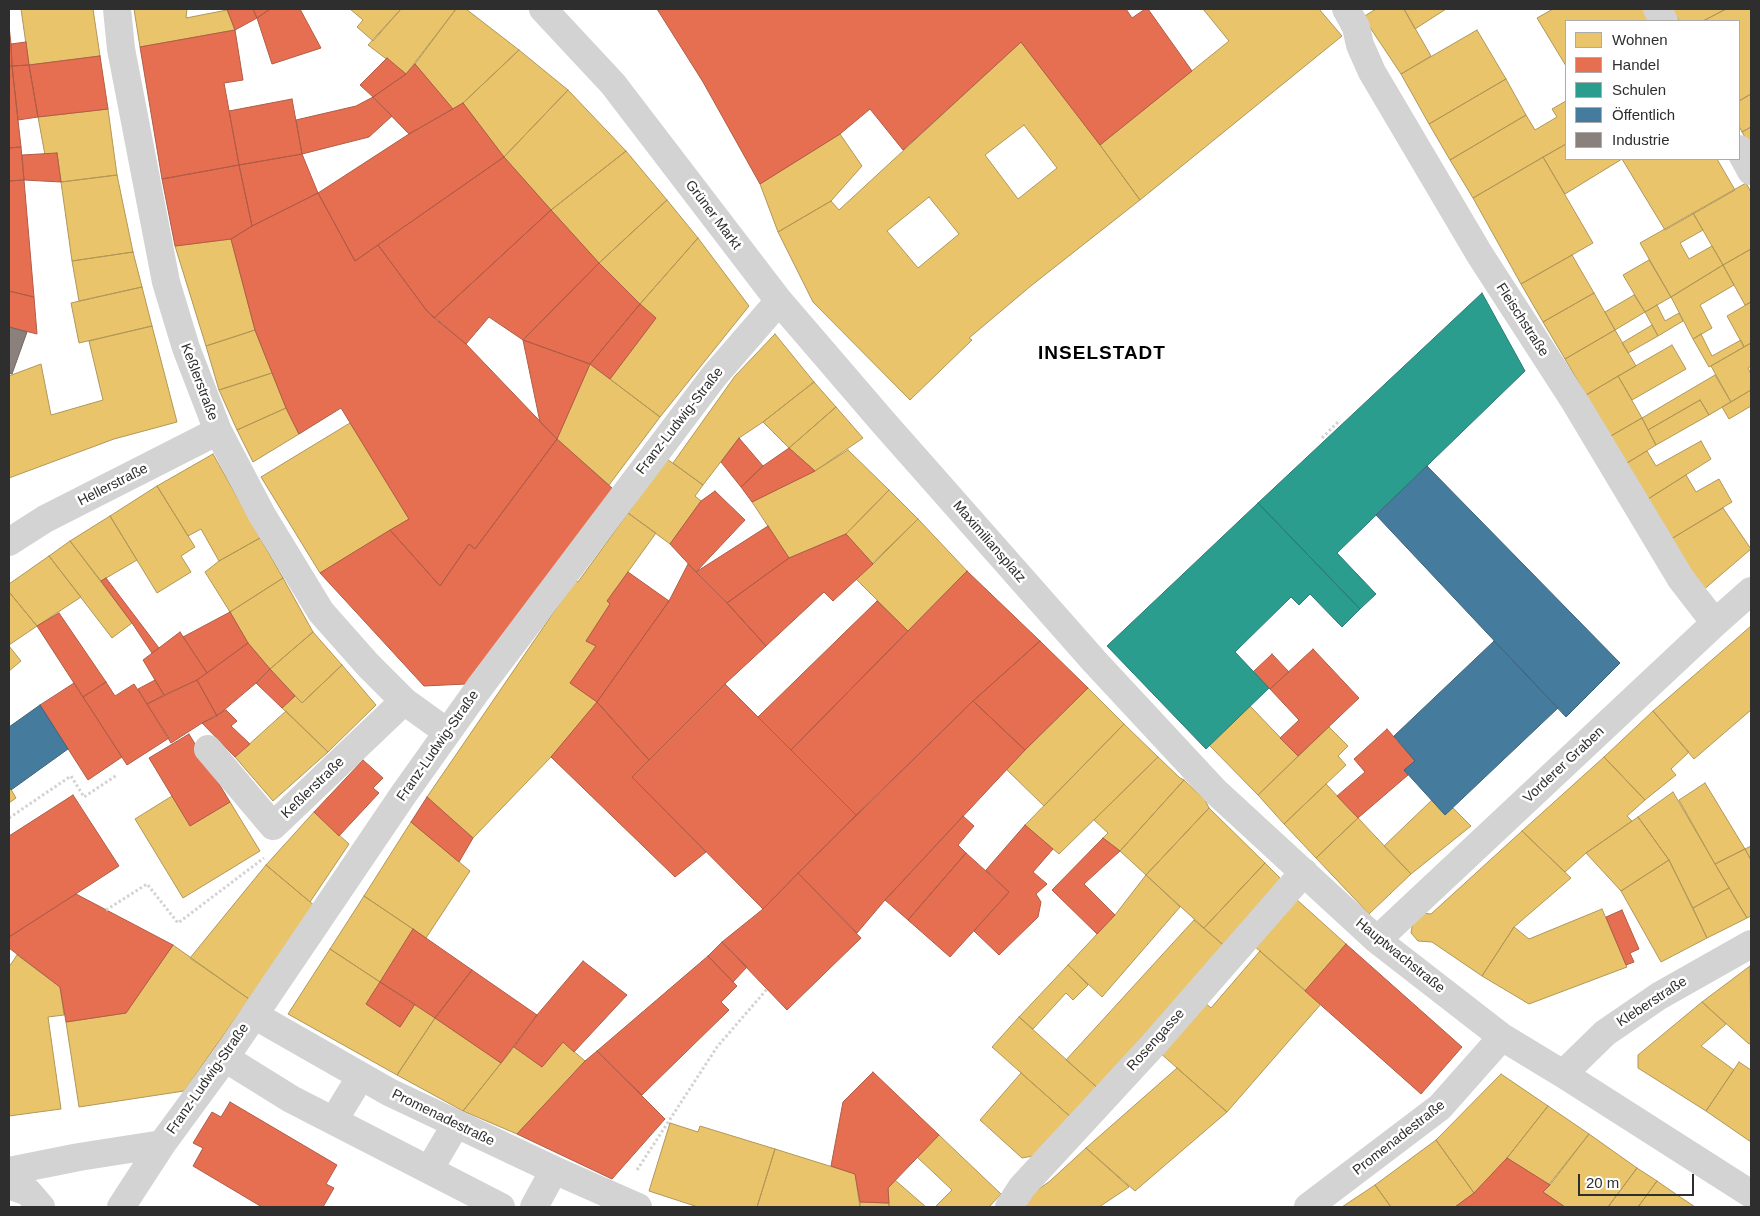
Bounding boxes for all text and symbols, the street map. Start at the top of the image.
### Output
legend [1565,20,1740,160]
text: Wohnen [1612,31,1668,48]
text: Handel [1612,56,1660,73]
text: Schulen [1612,81,1666,98]
text: Öffentlich [1612,106,1675,123]
text: Industrie [1612,131,1670,148]
street label: Grüner Markt [681,177,745,253]
street label: Fleischstraße [1492,280,1552,360]
street label: Keßlerstraße [177,341,221,423]
district label: INSELSTADT [1037,343,1167,365]
street label: Franz-Ludwig-Straße [633,364,727,478]
street label: Hellerstraße [75,460,151,510]
street label: Maximiliansplatz [949,498,1029,586]
street label: Franz-Ludwig-Straße [393,687,483,805]
street label: Vorderer Graben [1520,723,1608,807]
street label: Keßlerstraße [278,754,348,822]
street label: Hauptwachstraße [1352,915,1448,997]
street label: Kleberstraße [1614,973,1690,1031]
street label: Rosengasse [1124,1005,1188,1075]
street label: Franz-Ludwig-Straße [163,1020,253,1138]
street label: Promenadestraße [389,1086,497,1150]
street label: Promenadestraße [1350,1097,1448,1179]
scale bar [1580,1164,1696,1196]
text: 20 m [1586,1174,1619,1191]

